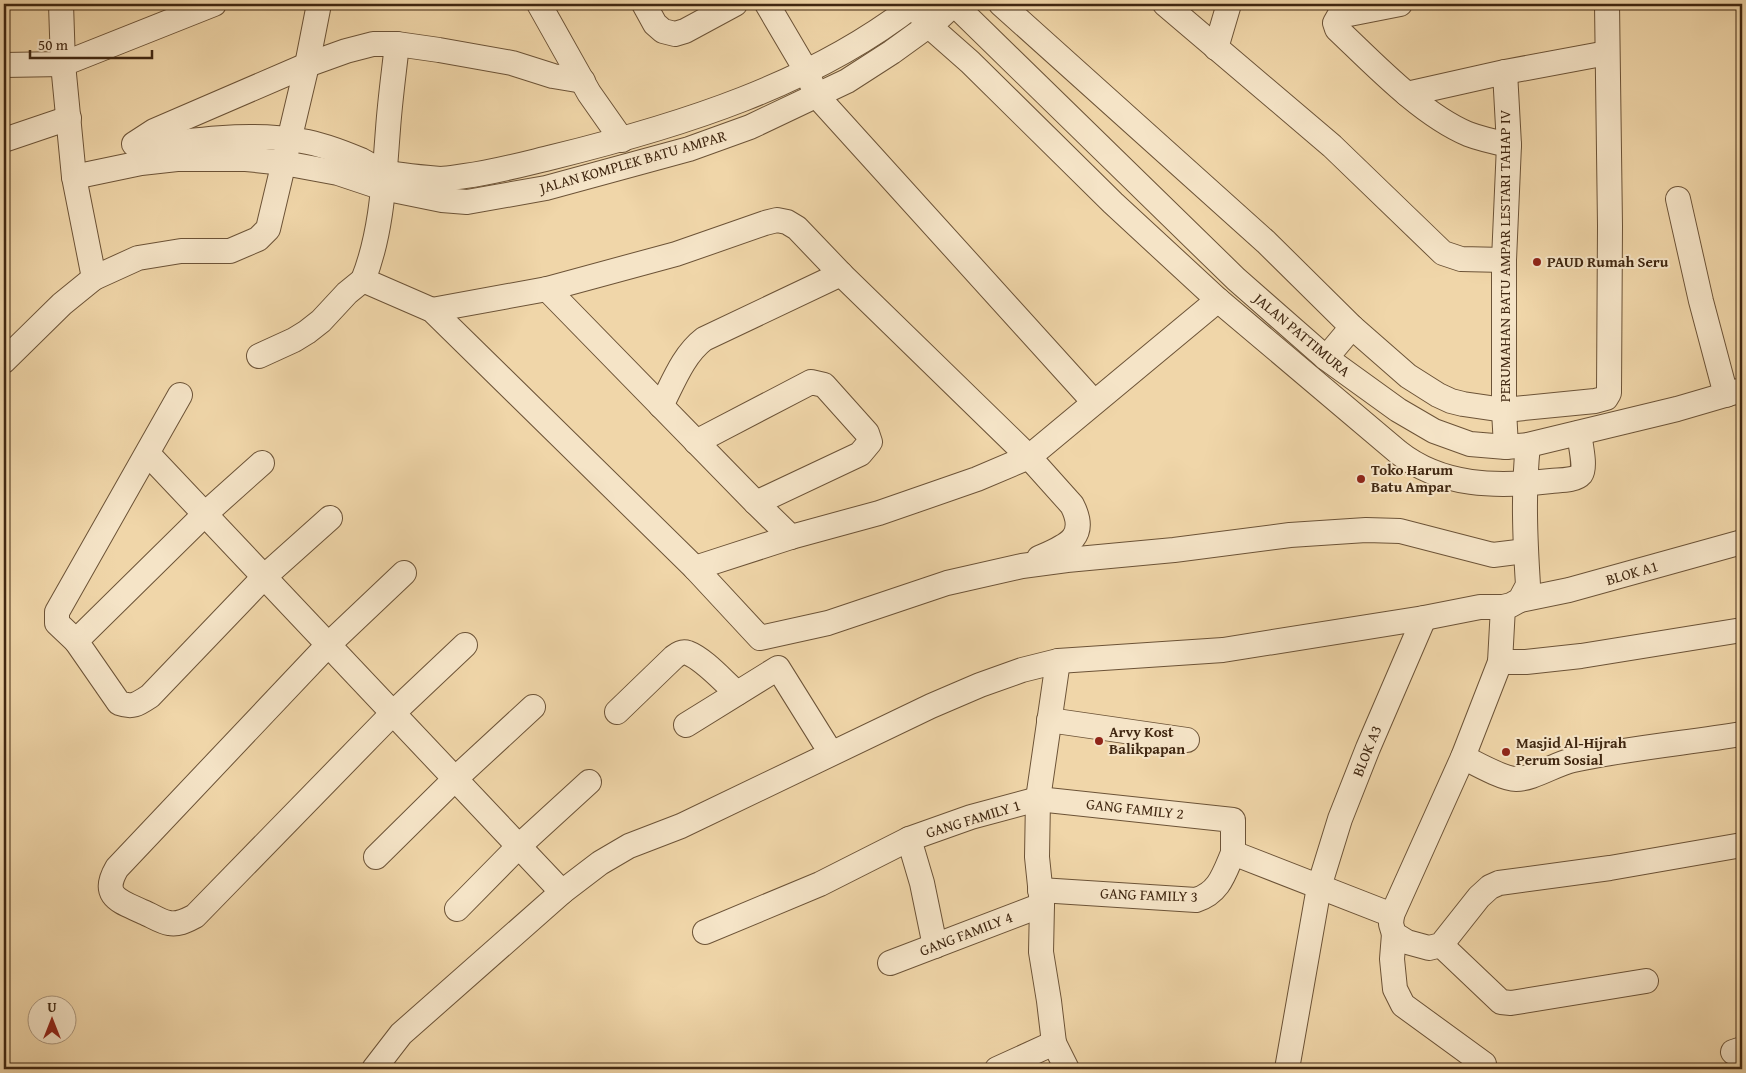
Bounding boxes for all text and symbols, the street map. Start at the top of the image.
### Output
scale bar [30,28,152,60]
text: 50 m [38,34,69,55]
street label: PERUMAHAN BATU AMPAR LESTARI TAHAP IV [1494,109,1515,402]
street label: JALAN KOMPLEK BATU AMPAR [535,125,729,199]
place label: PAUD Rumah Seru [1547,251,1669,272]
marker: PAUD Rumah Seru [1531,256,1543,268]
street label: JALAN PATTIMURA [1248,287,1355,381]
place label: Toko Harum Batu Ampar [1371,459,1453,497]
marker: Toko Harum Batu Ampar [1355,473,1367,485]
street label: BLOK A1 [1603,555,1660,590]
place label: Arvy Kost Balikpapan [1109,721,1185,759]
street label: BLOK A3 [1347,722,1386,780]
place label: Masjid Al-Hijrah Perum Sosial [1516,732,1627,770]
marker: Arvy Kost Balikpapan [1093,735,1105,747]
marker: Masjid Al-Hijrah Perum Sosial [1500,746,1512,758]
street label: GANG FAMILY 2 [1085,793,1185,824]
street label: GANG FAMILY 1 [923,794,1023,843]
street label: GANG FAMILY 3 [1100,882,1198,907]
street label: GANG FAMILY 4 [916,906,1015,961]
north arrow [28,996,78,1046]
text: U [47,997,57,1017]

